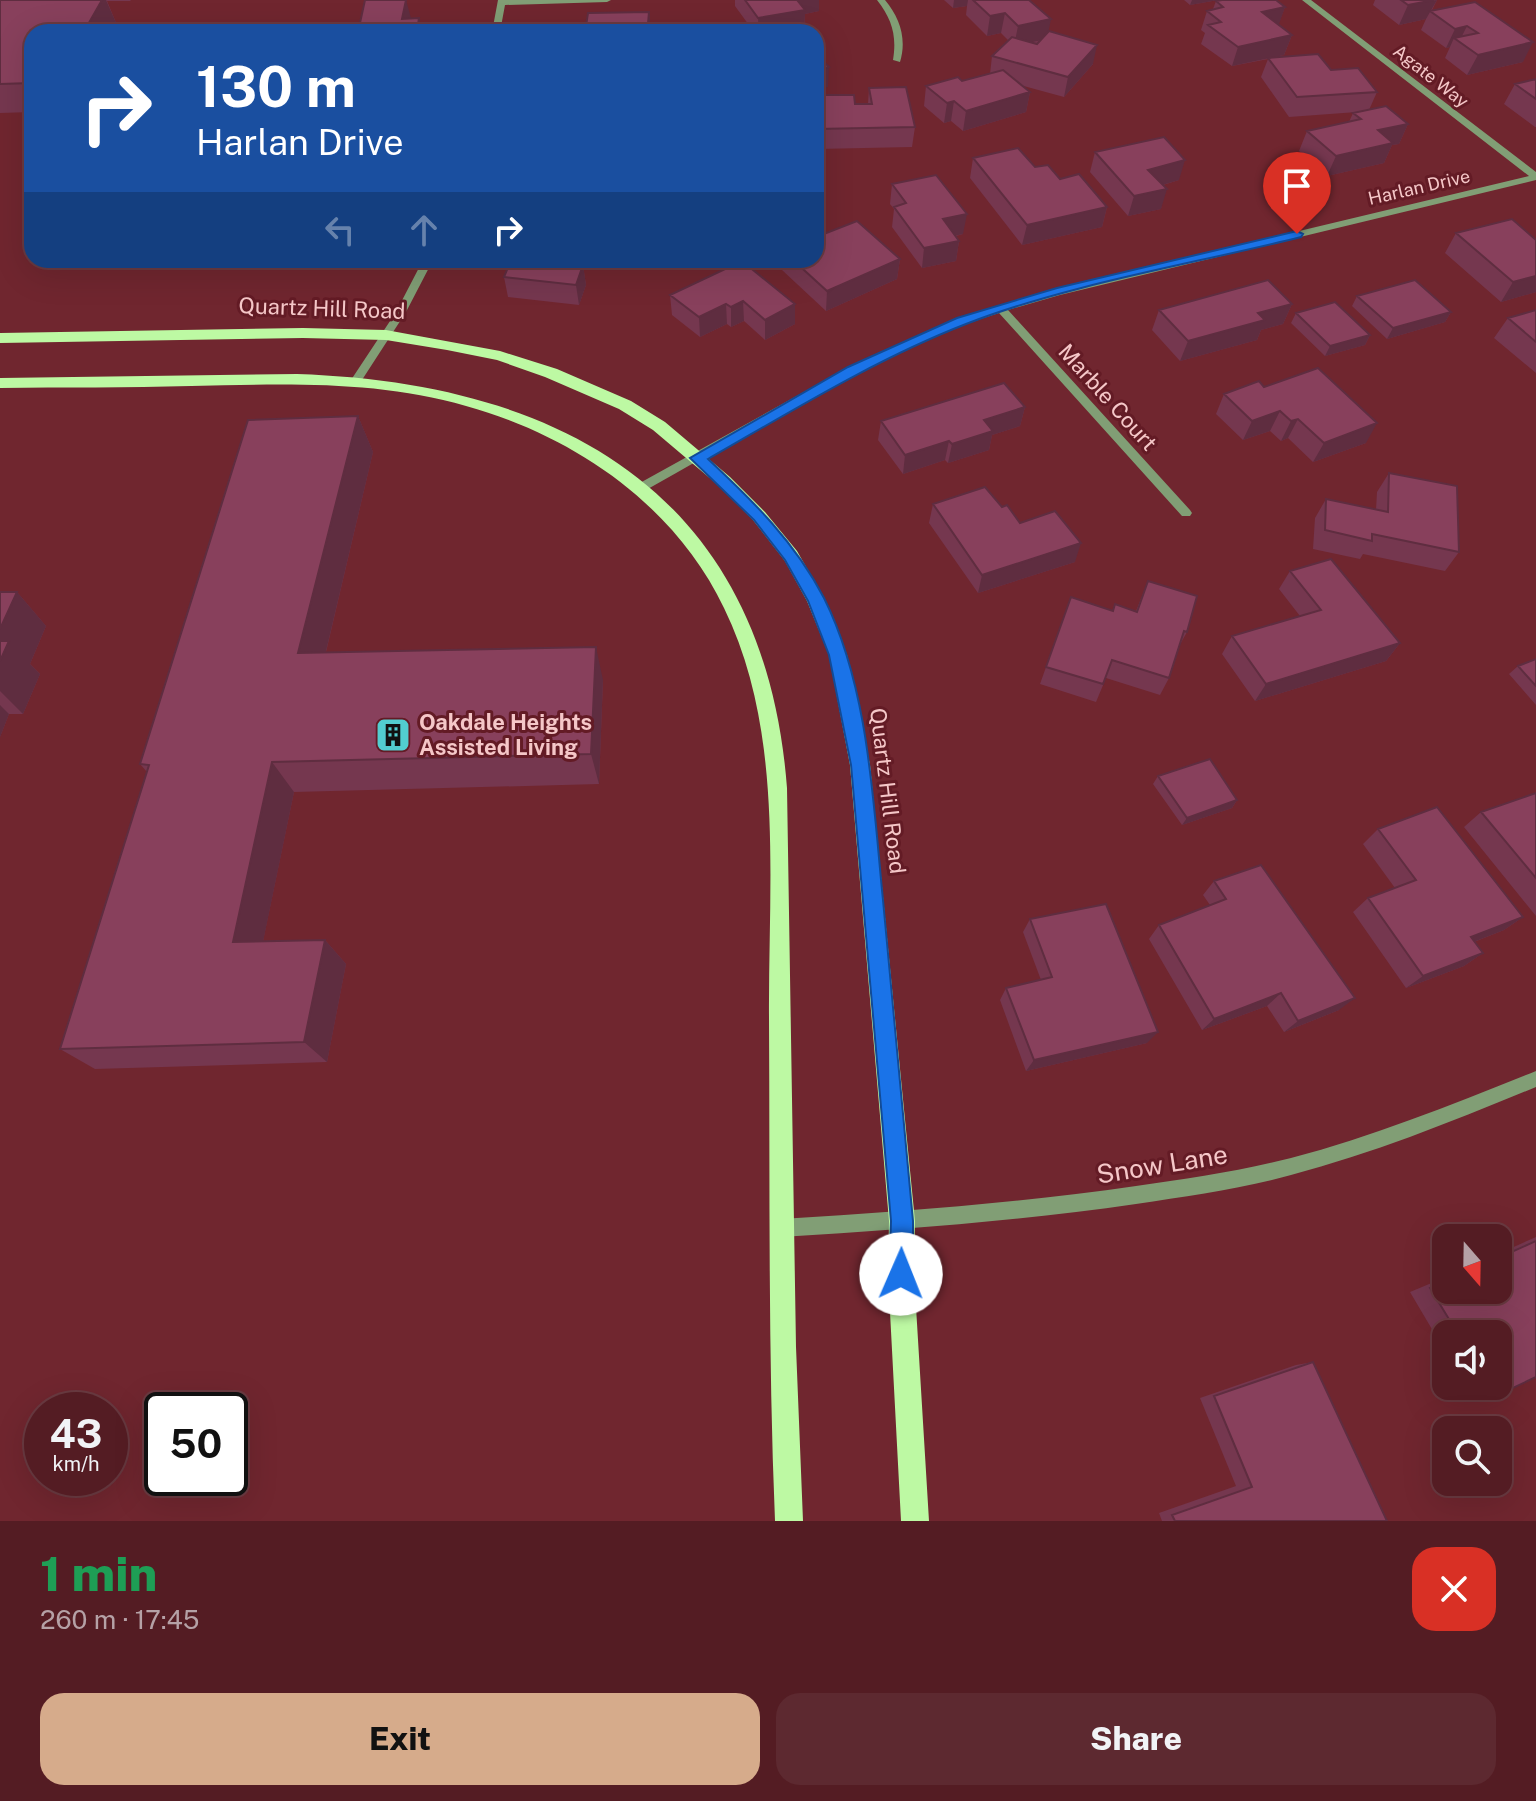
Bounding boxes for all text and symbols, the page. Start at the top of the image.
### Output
street label: Agate Way [1389,40,1473,112]
text: 130 m [196,54,356,120]
icon: right [64,56,168,160]
text: Harlan Drive [196,121,404,163]
pin [1263,152,1331,234]
icon: arrive [1275,164,1319,208]
street label: Harlan Drive [1366,165,1472,209]
icon: left [318,208,362,252]
icon: ahead [402,208,446,252]
icon: right [486,208,530,252]
street label: Quartz Hill Road [238,292,406,324]
street label: Marble Court [1053,338,1163,456]
street label: Quartz Hill Road [865,707,911,875]
place label: Oakdale Heights Assisted Living [419,709,592,760]
building icon: Oakdale Heights Assisted Living [374,716,412,754]
street label: Snow Lane [1094,1138,1230,1190]
north arrow [1432,1224,1512,1304]
map controls [1432,1224,1512,1496]
position arrow [859,1232,943,1316]
button: sound [1432,1320,1512,1400]
speed limit sign: 50 [144,1392,248,1496]
text: 43 [50,1410,102,1457]
button: search [1432,1416,1512,1496]
text: km/h [52,1452,100,1476]
text: 1 min [40,1545,157,1602]
button: close [1412,1547,1496,1631]
text: 260 m · 17:45 [40,1604,199,1635]
button: Exit [40,1693,760,1785]
button: Share [776,1693,1496,1785]

